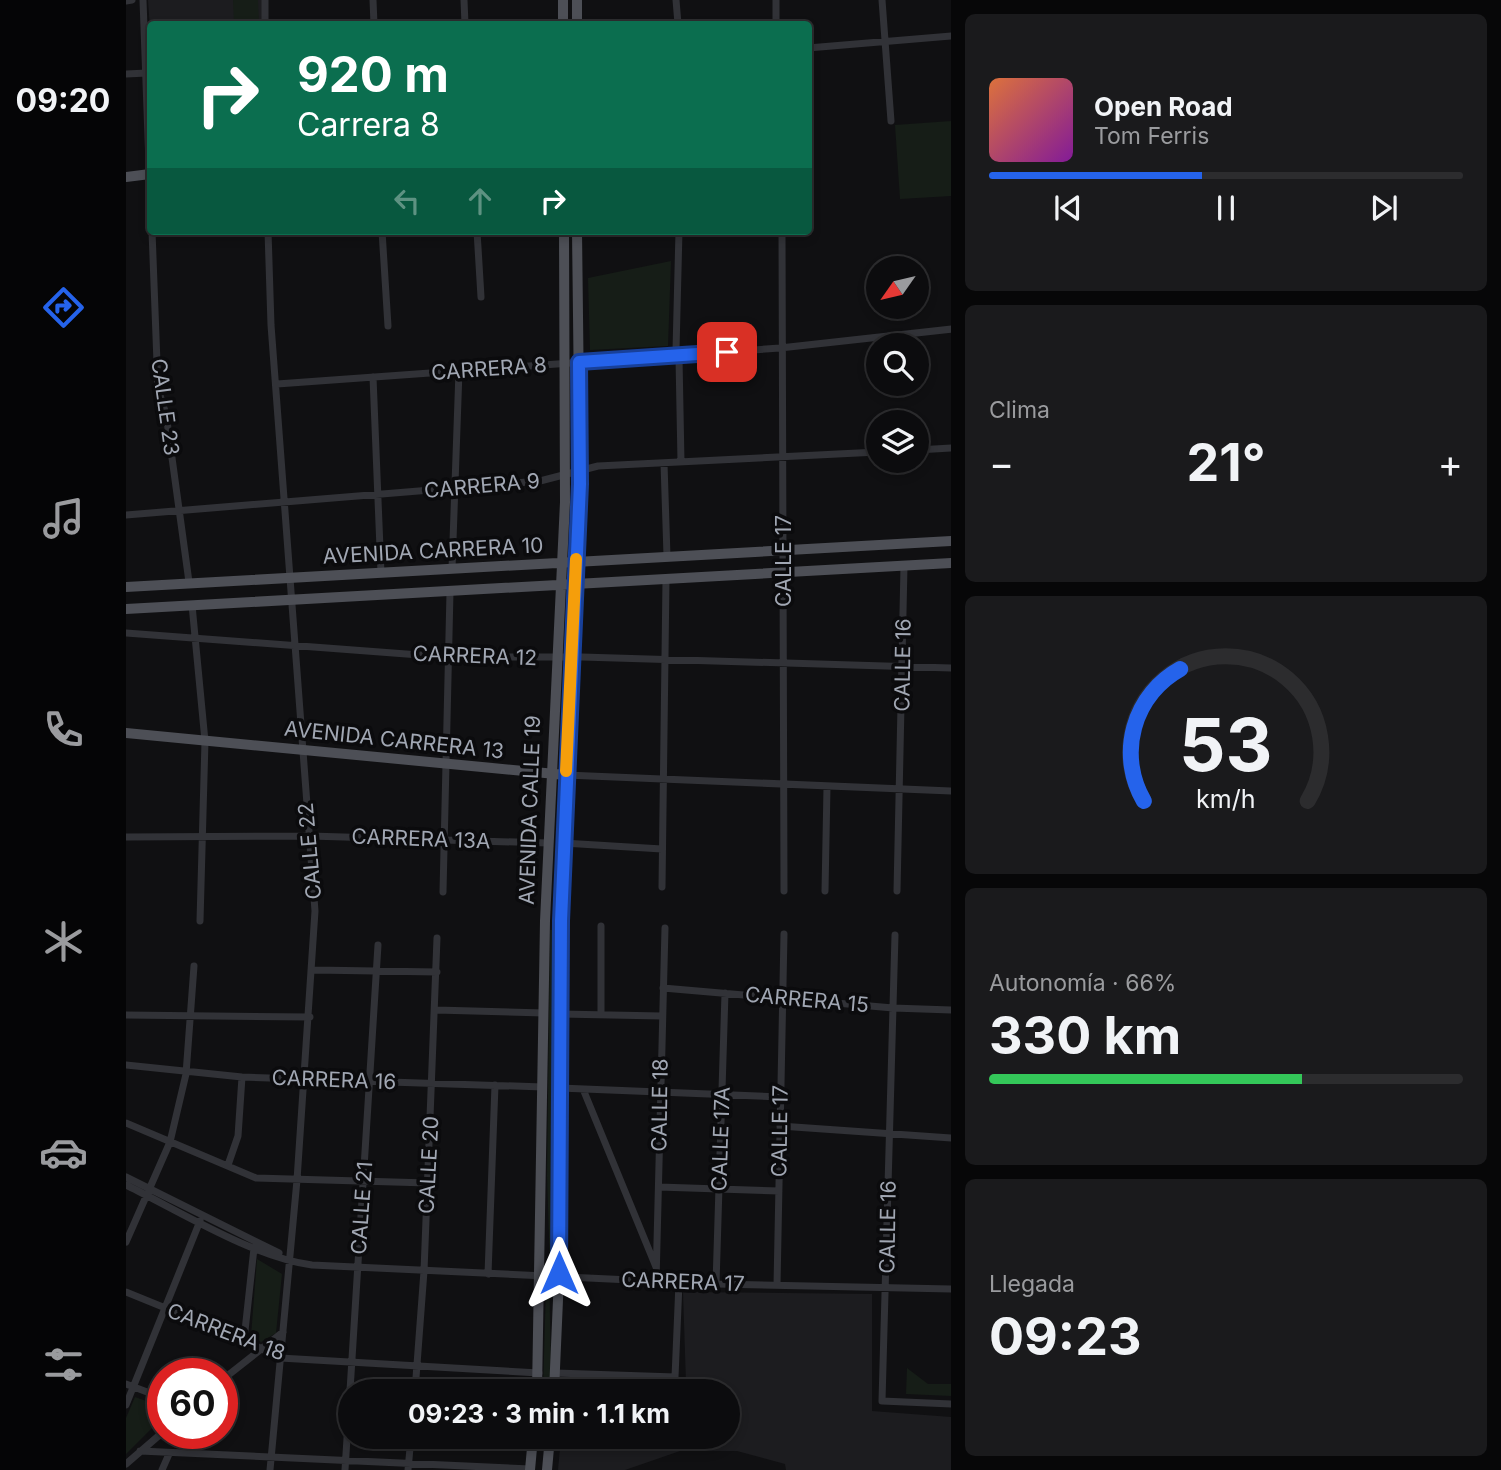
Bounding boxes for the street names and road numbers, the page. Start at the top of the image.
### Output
street label: CARRERA 8 [430,352,548,385]
street label: CALLE 23 [146,357,185,457]
street label: CARRERA 9 [423,468,541,503]
street label: CALLE 17 [771,515,796,607]
street label: AVENIDA CARRERA 10 [322,532,544,569]
street label: CALLE 16 [889,618,916,712]
street label: CARRERA 12 [412,641,538,670]
street label: AVENIDA CALLE 19 [514,715,545,905]
street label: AVENIDA CARRERA 13 [283,716,505,763]
street label: CALLE 22 [293,801,326,901]
street label: CARRERA 13A [351,824,491,853]
street label: CARRERA 15 [744,982,870,1017]
street label: CALLE 18 [646,1058,673,1152]
street label: CARRERA 16 [271,1065,397,1094]
street label: CALLE 17 [766,1085,793,1177]
street label: CALLE 17A [706,1086,735,1192]
street label: CALLE 20 [413,1116,444,1214]
street label: CALLE 21 [346,1161,377,1255]
street label: CALLE 16 [874,1180,901,1274]
street label: CARRERA 17 [621,1267,745,1296]
street label: CARRERA 18 [164,1298,289,1366]

